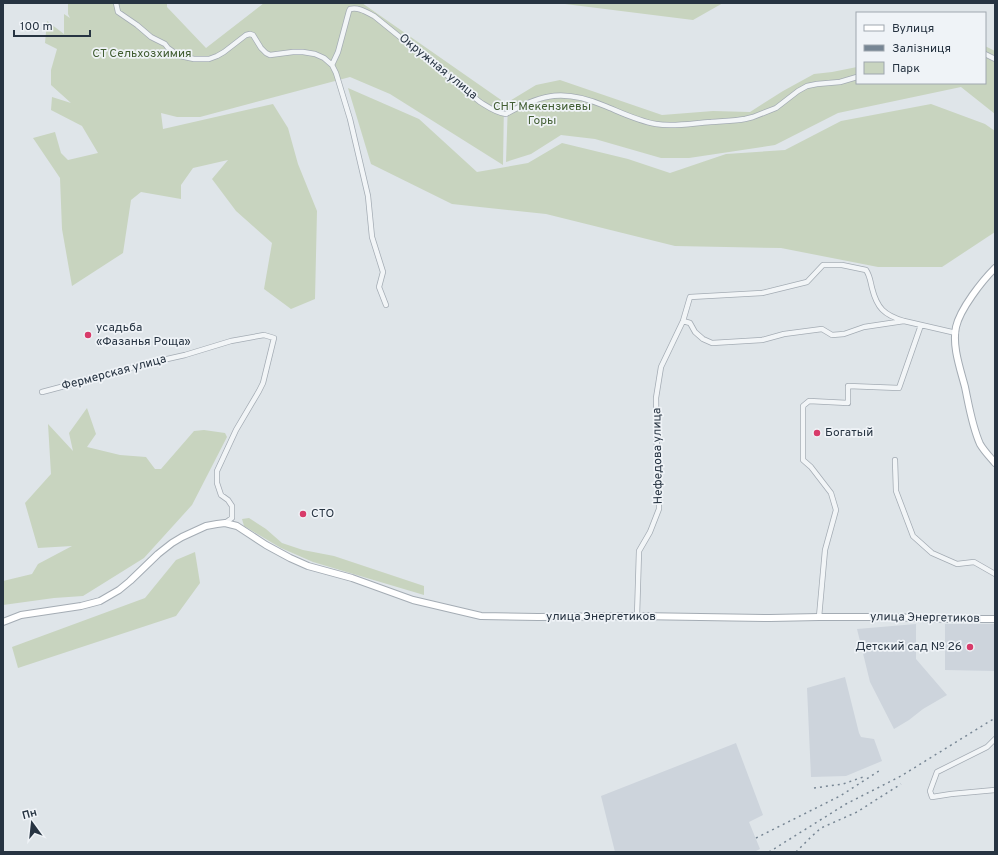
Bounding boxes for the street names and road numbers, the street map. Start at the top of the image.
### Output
street label: Окружная улица [395,30,481,104]
street label: Фермерская улица [60,351,168,395]
street label: Нефедова улица [649,408,667,504]
street label: улица Энергетиков [546,609,656,625]
street label: улица Энергетиков [870,609,980,627]

